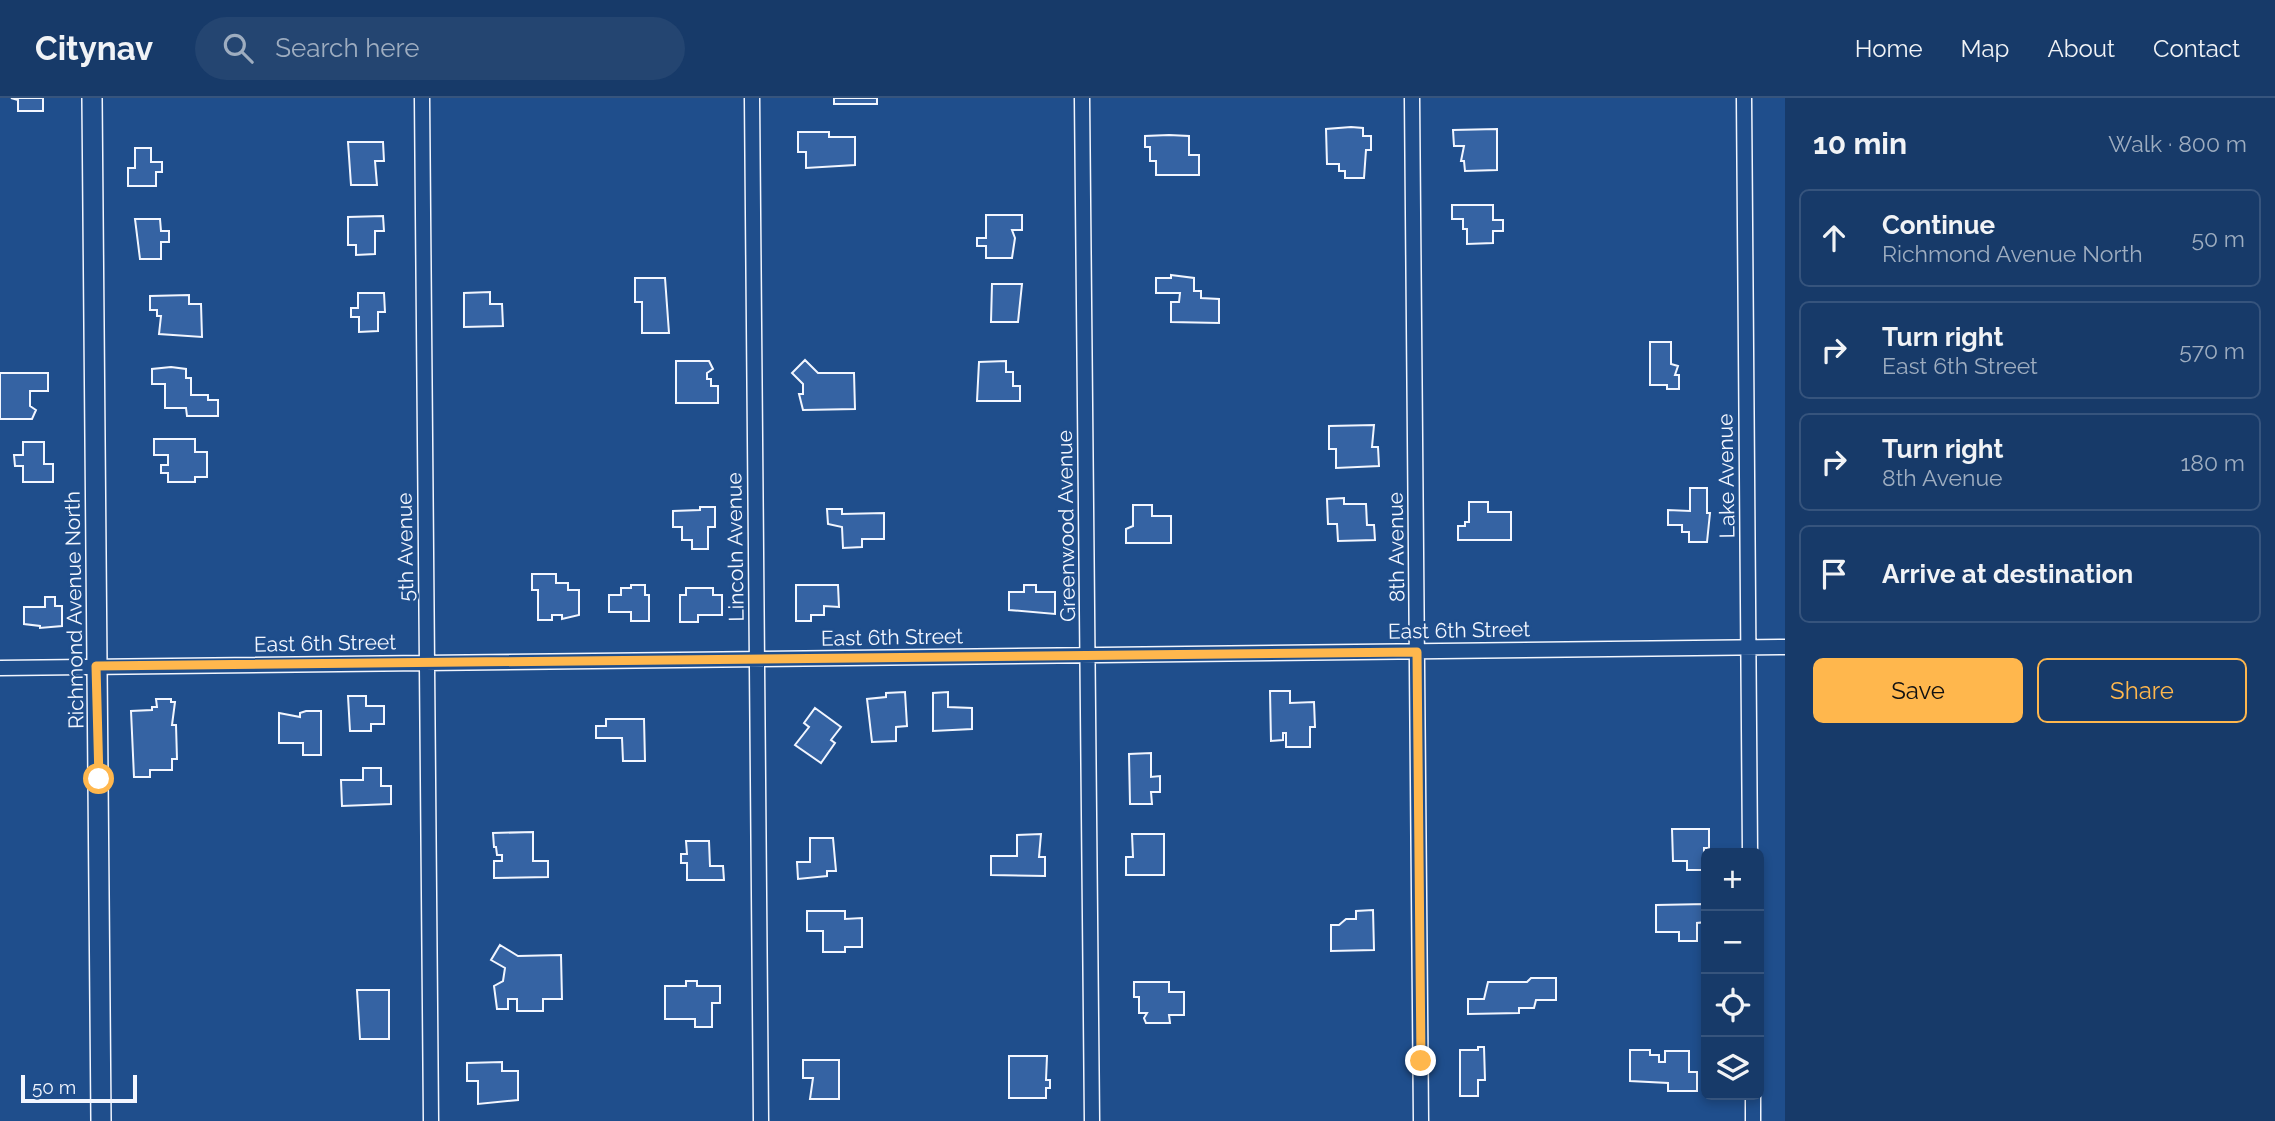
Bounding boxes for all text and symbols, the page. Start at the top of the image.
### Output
search box [195,17,685,80]
text: Citynav [35,29,153,68]
icon: search [219,29,257,67]
text: Search here [275,33,420,63]
text: Home [1855,34,1923,63]
text: Map [1961,34,2009,63]
text: About [2047,34,2115,63]
text: Contact [2153,34,2240,63]
text: 10 min [1813,126,1907,161]
text: Walk · 800 m [2108,130,2247,157]
text: Continue [1882,210,1995,240]
icon: ahead [1815,219,1853,257]
text: 50 m [2191,225,2245,252]
text: Richmond Avenue North [1882,240,2143,267]
text: Turn right [1882,322,2003,352]
icon: right [1815,331,1853,369]
text: 570 m [2179,337,2245,364]
text: East 6th Street [1882,352,2038,379]
street label: Lake Avenue [1712,413,1740,539]
street label: Greenwood Avenue [1052,430,1080,622]
text: Turn right [1882,434,2003,464]
icon: right [1815,443,1853,481]
text: 180 m [2180,449,2245,476]
text: 8th Avenue [1882,464,2003,491]
street label: Lincoln Avenue [721,472,749,622]
street label: Richmond Avenue North [59,491,89,729]
street label: 5th Avenue [392,492,418,602]
street label: 8th Avenue [1383,492,1409,602]
icon: arrive [1815,555,1853,593]
text: Arrive at destination [1882,559,2133,589]
street label: East 6th Street [1388,616,1530,644]
street label: East 6th Street [821,623,963,651]
street label: East 6th Street [254,629,396,657]
button: Save [1813,658,2023,723]
button: Share [2037,658,2247,723]
route start [83,763,114,794]
map controls [1701,848,1764,1100]
button: + [1701,848,1764,911]
button: − [1701,911,1764,974]
button: locate [1701,974,1764,1037]
button: layers [1701,1037,1764,1100]
route end [1405,1045,1436,1076]
scale bar [21,1072,136,1104]
text: 50 m [32,1076,76,1098]

